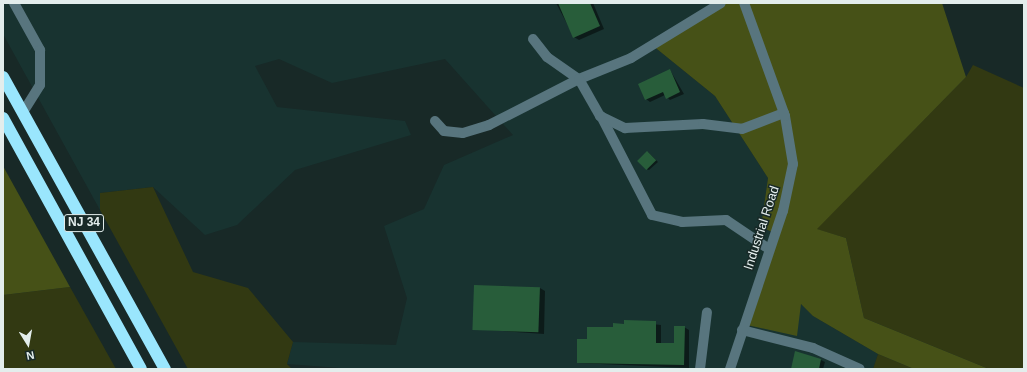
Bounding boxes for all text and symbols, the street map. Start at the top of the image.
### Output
street label: Industrial Road [741,184,783,272]
road number: NJ 34 [63,213,105,233]
north arrow [8,324,48,364]
text: N [25,349,35,362]

